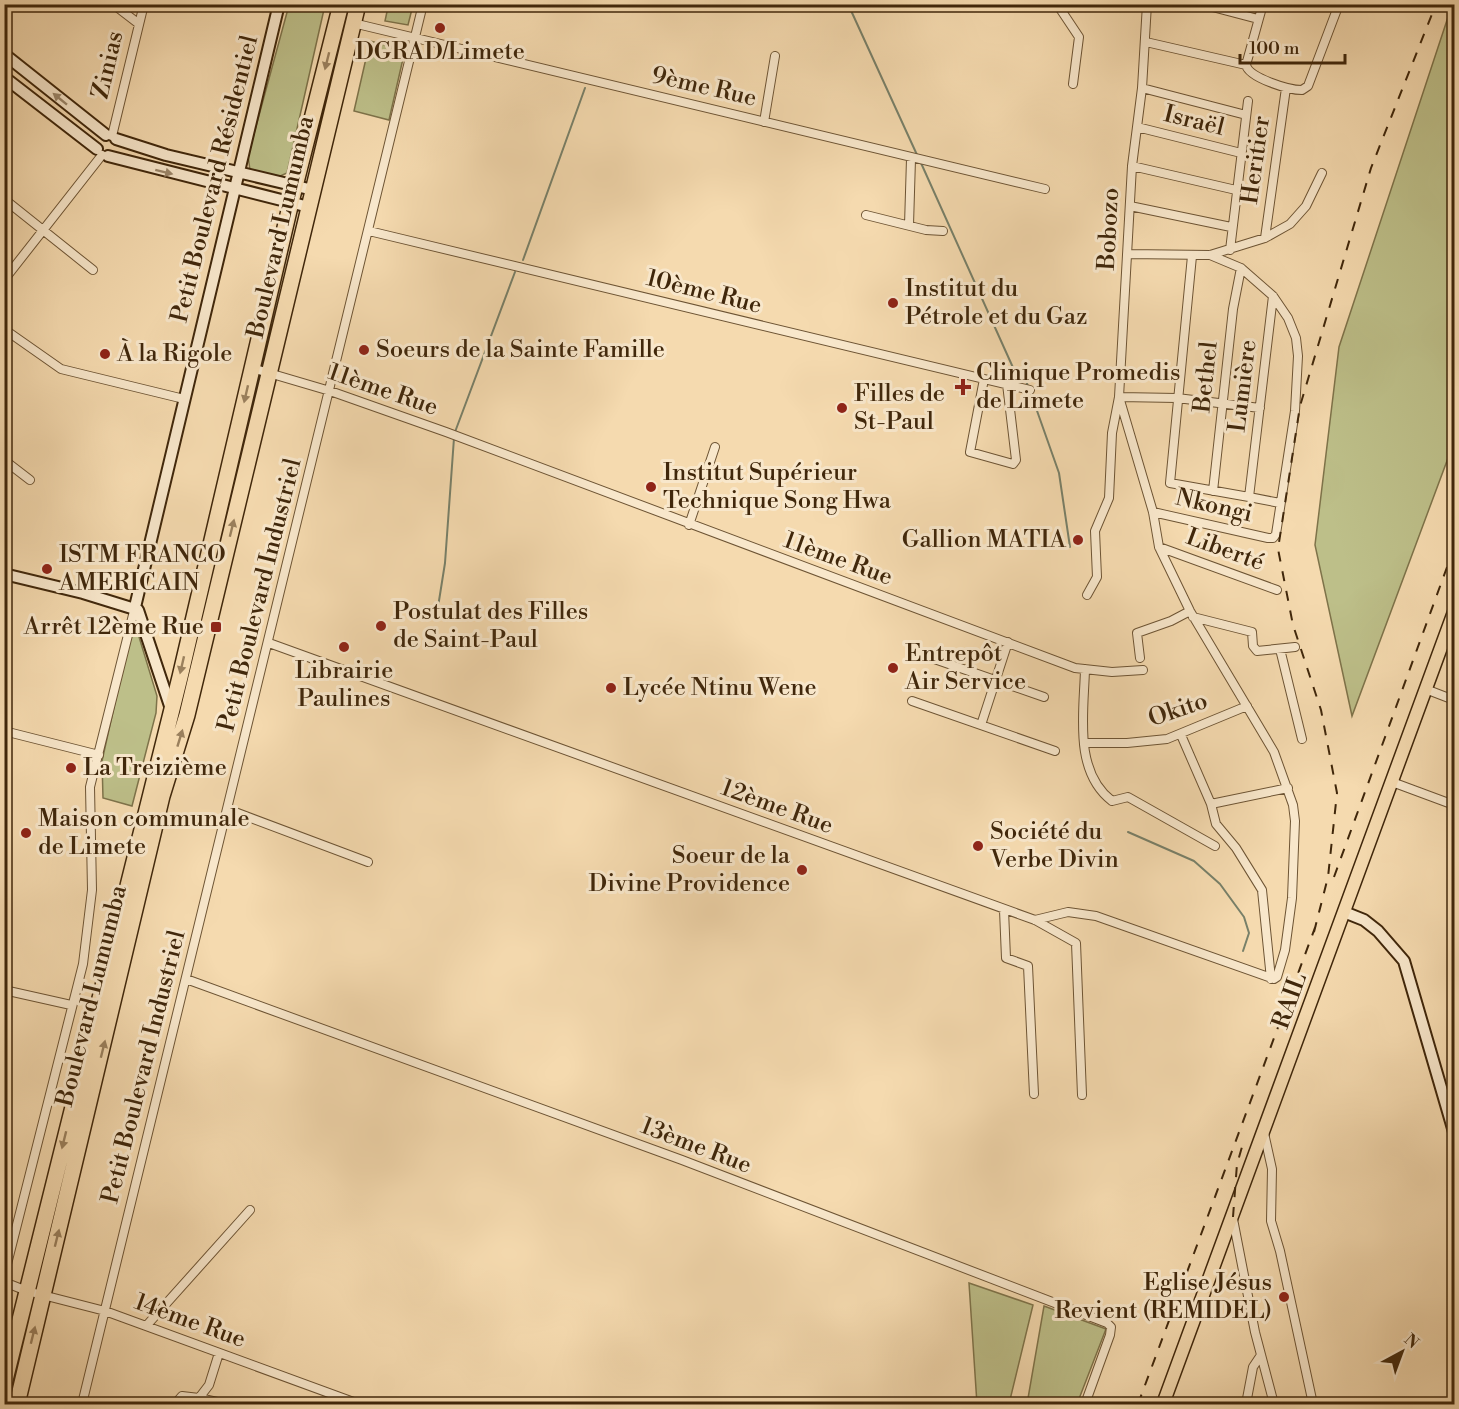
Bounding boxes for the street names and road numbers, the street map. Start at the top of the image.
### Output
street label: Zinias [86,28,130,102]
street label: Petit Boulevard Résidentiel [165,32,265,326]
street label: 9ème Rue [648,60,760,114]
street label: Israël [1161,99,1227,143]
street label: Boulevard Lumumba [241,112,321,342]
street label: Heritier [1235,114,1277,206]
street label: Bobozo [1092,187,1126,272]
street label: 10ème Rue [643,263,765,321]
street label: Lumière [1222,338,1264,434]
street label: Bethel [1187,340,1225,415]
street label: 11ème Rue [324,357,442,423]
street label: Petit Boulevard Industriel [212,455,308,735]
street label: Nkongi [1173,483,1256,529]
street label: Liberté [1182,522,1268,578]
street label: 11ème Rue [779,525,897,593]
street label: Okito [1144,686,1212,734]
street label: 12ème Rue [717,773,837,841]
street label: Boulevard Lumumba [50,881,134,1111]
street label: Petit Boulevard Industriel [96,927,192,1207]
street label: RAIL [1266,969,1314,1033]
street label: 13ème Rue [636,1111,756,1181]
street label: 14ème Rue [130,1287,250,1355]

